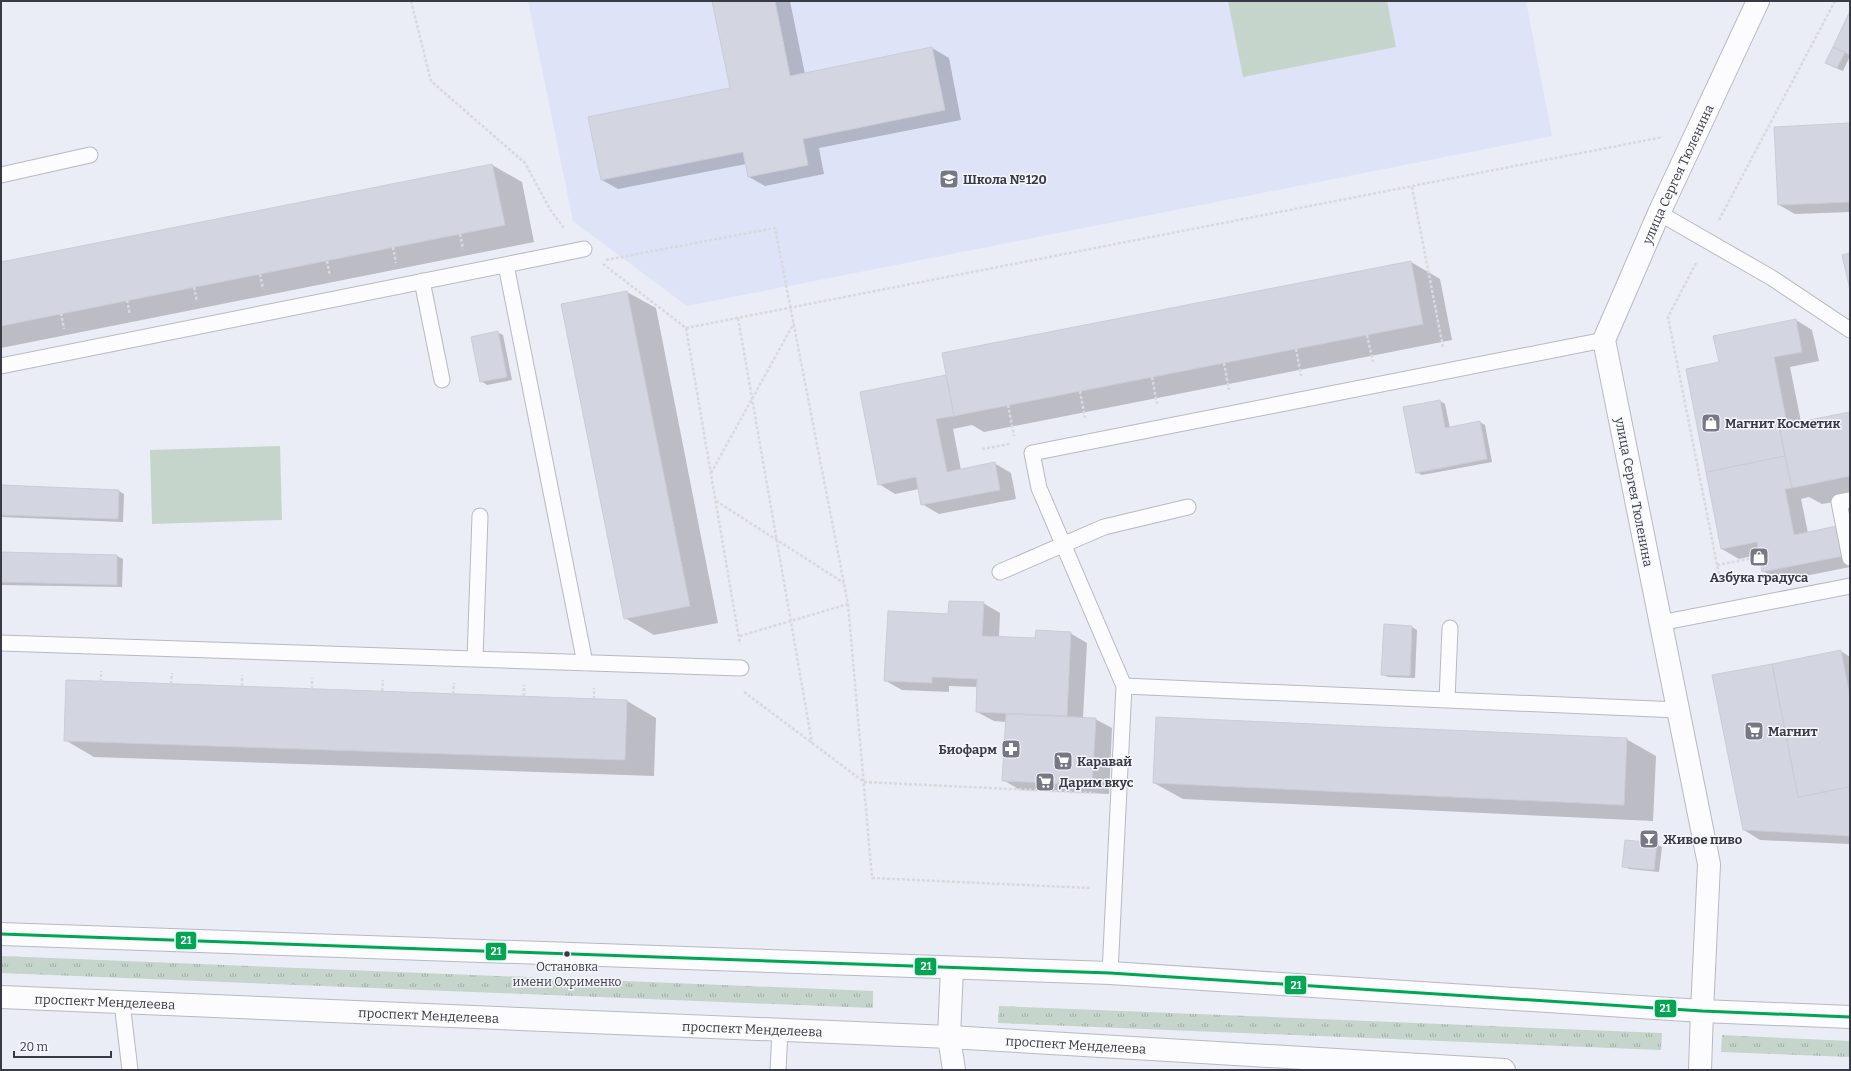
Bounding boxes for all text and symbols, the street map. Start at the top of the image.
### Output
street label: улица Сергея Тюленина [1639,102,1716,247]
school or university icon: Школа №120 [938,168,960,190]
place label: Школа №120 [963,172,1047,187]
shop icon: Магнит Косметик [1700,412,1722,434]
street label: улица Сергея Тюленина [1612,415,1656,568]
place label: Магнит Косметик [1725,416,1841,431]
shop icon: Азбука градуса [1748,546,1770,568]
place label: Азбука градуса [1710,570,1809,585]
supermarket icon: Магнит [1743,720,1765,742]
place label: Магнит [1768,724,1818,739]
pharmacy icon: Биофарм [1000,738,1022,760]
place label: Биофарм [938,742,997,757]
supermarket icon: Каравай [1052,750,1074,772]
place label: Каравай [1077,754,1132,769]
supermarket icon: Дарим вкус [1034,771,1056,793]
place label: Дарим вкус [1059,775,1134,790]
bar icon: Живое пиво [1638,828,1660,850]
place label: Живое пиво [1663,832,1743,847]
line badge: 21 [175,931,197,950]
text: 21 [181,934,192,947]
line badge: 21 [485,942,507,961]
text: 21 [491,945,502,958]
marker: Остановка имени Охрименко [562,949,572,959]
line badge: 21 [914,957,937,976]
place label: Остановка имени Охрименко [512,960,622,989]
text: 21 [921,960,932,973]
line badge: 21 [1284,975,1307,995]
text: 21 [1291,979,1302,992]
street label: проспект Менделеева [34,991,176,1012]
line badge: 21 [1654,999,1677,1018]
text: 21 [1660,1002,1671,1015]
street label: проспект Менделеева [358,1005,499,1026]
street label: проспект Менделеева [682,1018,823,1039]
scale bar [14,1033,111,1059]
street label: проспект Менделеева [1005,1033,1147,1056]
text: 20 m [20,1040,49,1054]

